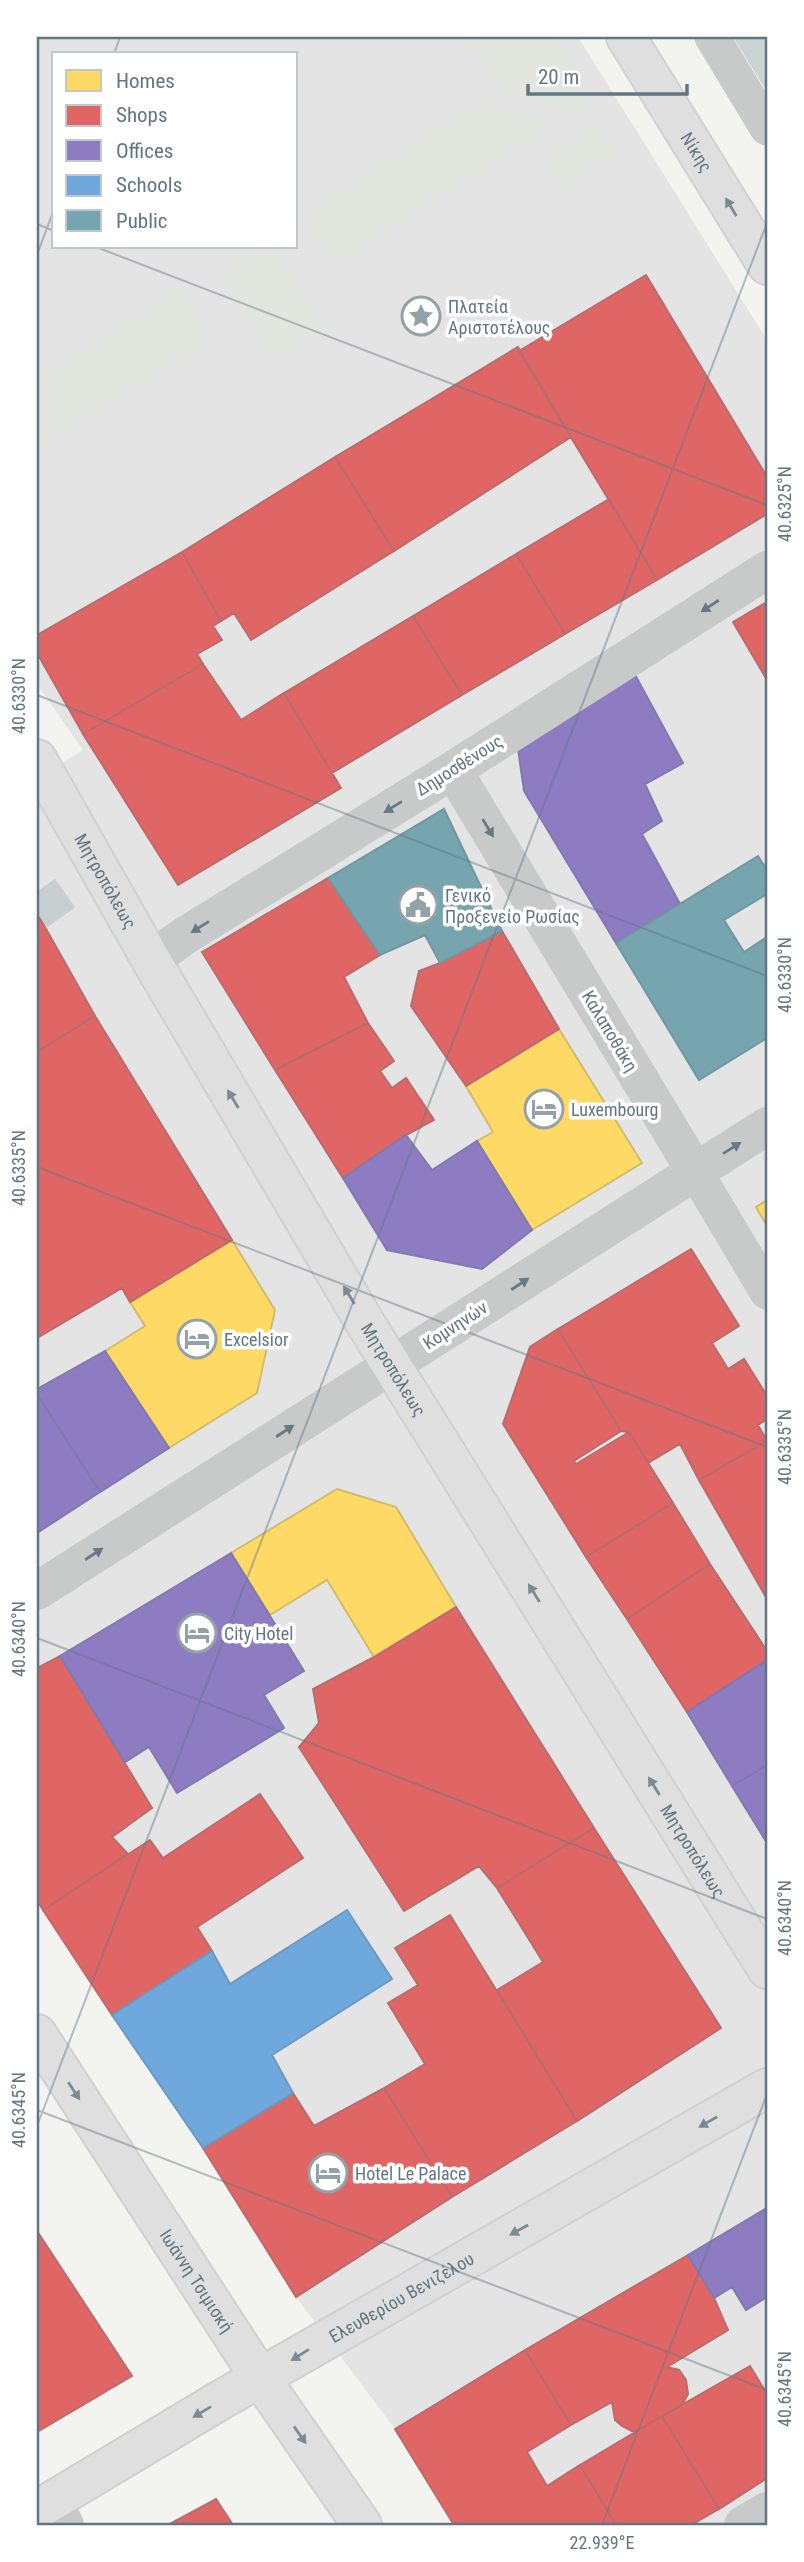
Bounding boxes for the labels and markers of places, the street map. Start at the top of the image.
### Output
place icon: Πλατεία Αριστοτέλους [400,295,442,337]
place label: Πλατεία Αριστοτέλους [448,296,550,338]
public building icon: Γενικό Προξενείο Ρωσίας [397,884,439,926]
place label: Γενικό Προξενείο Ρωσίας [445,885,580,927]
hotel icon: Luxembourg [523,1088,565,1130]
place label: Luxembourg [571,1099,658,1120]
hotel icon: Excelsior [176,1318,218,1360]
place label: Excelsior [224,1329,289,1350]
hotel icon: City Hotel [176,1612,218,1654]
place label: City Hotel [224,1623,293,1644]
hotel icon: Hotel Le Palace [307,2152,349,2194]
place label: Hotel Le Palace [355,2163,466,2184]

